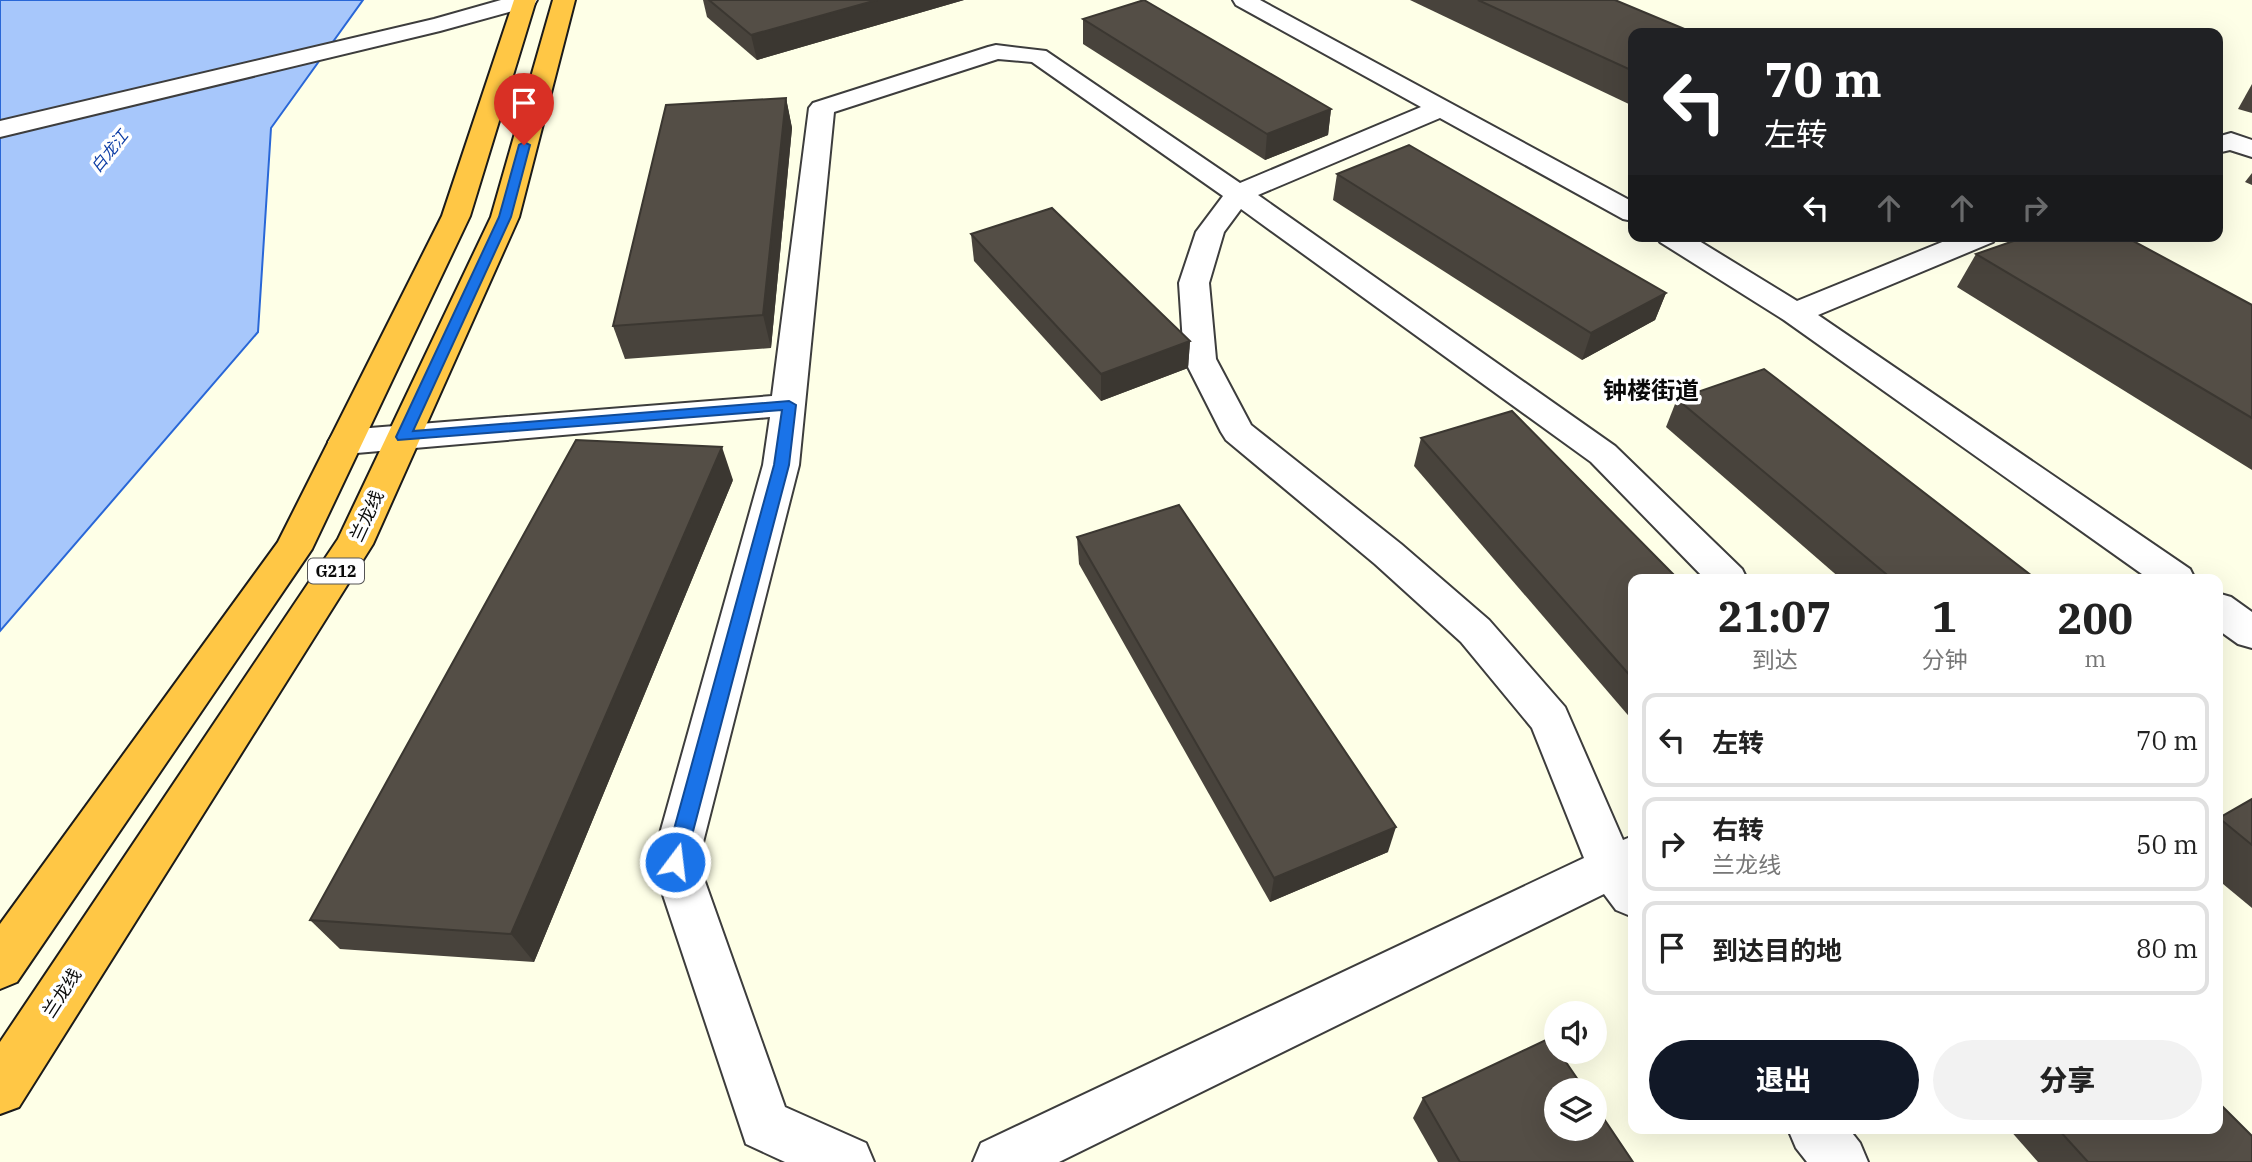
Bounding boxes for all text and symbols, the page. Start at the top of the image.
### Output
text: 70 m [1764,47,1882,110]
icon: left [1649,56,1740,147]
pin [494,73,554,145]
icon: arrive [505,84,543,122]
text: 左转 [1764,113,1828,155]
water label: 白龙江 [86,125,133,176]
icon: left [1797,189,1835,227]
icon: ahead [1870,189,1908,227]
icon: ahead [1943,189,1981,227]
icon: right [2016,189,2054,227]
district label: 钟楼街道 [1603,374,1699,406]
street label: 兰龙线 [345,486,388,545]
road number: G212 [308,558,364,584]
text: 21:07 [1718,589,1831,644]
text: 1 [1932,589,1957,644]
text: 200 [2057,591,2133,646]
text: m [2084,643,2106,673]
text: 到达 [1752,644,1798,674]
text: 分钟 [1921,644,1967,674]
icon: left [1653,721,1691,759]
text: 70 m [2136,723,2198,757]
text: 左转 [1712,725,1764,759]
text: 右转 [1712,812,1764,846]
position arrow [638,825,712,899]
icon: right [1653,825,1691,863]
text: 50 m [2136,827,2198,861]
text: 兰龙线 [1712,849,1781,879]
icon: arrive [1653,929,1691,967]
text: 80 m [2136,931,2198,965]
text: 到达目的地 [1712,933,1842,967]
street label: 兰龙线 [37,964,86,1022]
map controls [1544,1001,1607,1141]
button: sound [1544,1001,1607,1064]
button: 退出 [1649,1040,1919,1120]
button: 分享 [1933,1040,2202,1120]
button: layers [1544,1078,1607,1141]

